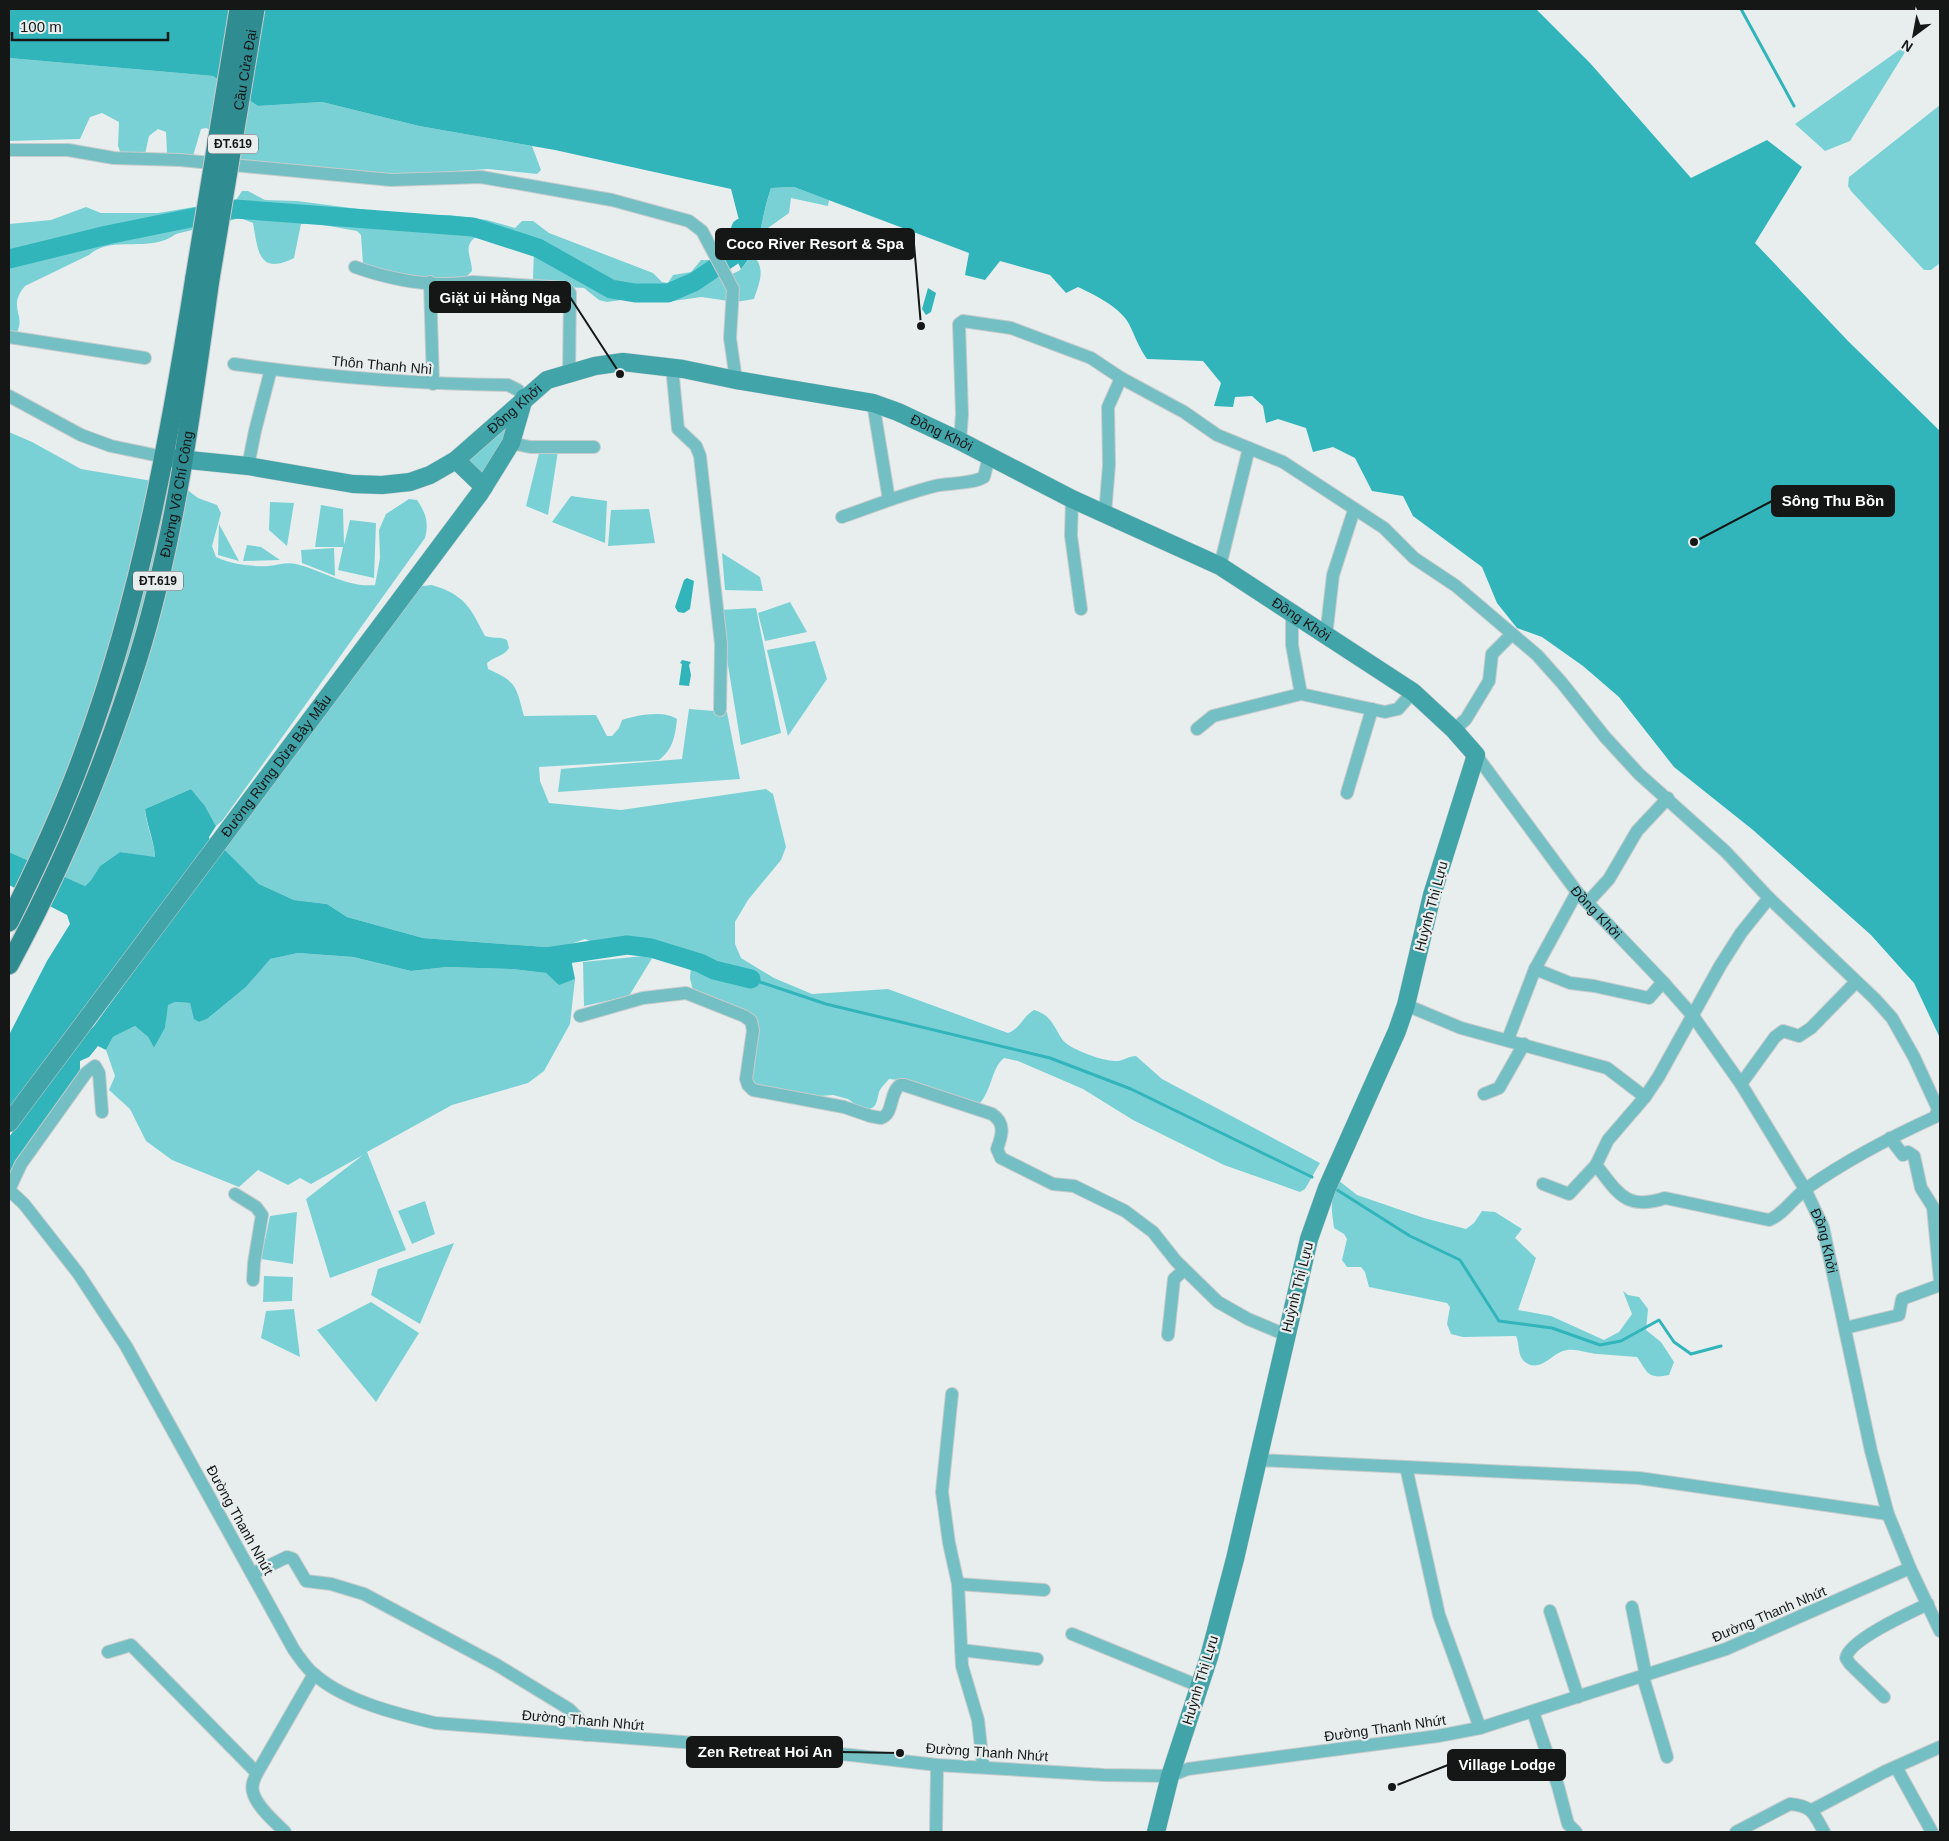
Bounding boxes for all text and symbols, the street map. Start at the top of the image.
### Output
scale bar [12,10,169,42]
north arrow [1889,10,1939,60]
text: 100 m [20,18,62,35]
street label: Cầu Cửa Đại [230,28,259,112]
text: N [1899,37,1916,55]
road number: ĐT.619 [208,134,258,154]
callout: Coco River Resort & Spa [716,229,914,259]
text: Coco River Resort & Spa [726,235,904,252]
callout: Giặt ủi Hằng Nga [430,282,570,312]
text: Giặt ủi Hằng Nga [440,289,561,306]
street label: Thôn Thanh Nhì [331,353,433,377]
street label: Đồng Khởi [484,381,545,437]
street label: Đồng Khởi [908,411,975,454]
street label: Đường Võ Chí Công [157,430,196,559]
callout: Sông Thu Bồn [1772,486,1894,516]
text: Sông Thu Bồn [1782,492,1884,509]
road number: ĐT.619 [133,572,183,590]
street label: Đồng Khởi [1269,594,1334,644]
street label: Đường Rừng Dừa Bảy Mẫu [218,691,334,840]
street label: Huỳnh Thị Lựu [1411,859,1451,953]
street label: Đồng Khởi [1567,883,1625,942]
street label: Đồng Khởi [1807,1206,1841,1275]
street label: Huỳnh Thị Lựu [1278,1240,1316,1334]
street label: Đường Thanh Nhứt [203,1462,277,1578]
street label: Đường Thanh Nhứt [1709,1583,1829,1645]
street label: Huỳnh Thị Lựu [1179,1633,1221,1727]
street label: Đường Thanh Nhứt [521,1707,645,1733]
street label: Đường Thanh Nhứt [1323,1712,1447,1744]
callout: Zen Retreat Hoi An [687,1737,842,1767]
street label: Đường Thanh Nhứt [925,1740,1049,1764]
text: Zen Retreat Hoi An [698,1743,832,1760]
callout: Village Lodge [1448,1750,1565,1780]
text: Village Lodge [1458,1756,1556,1773]

